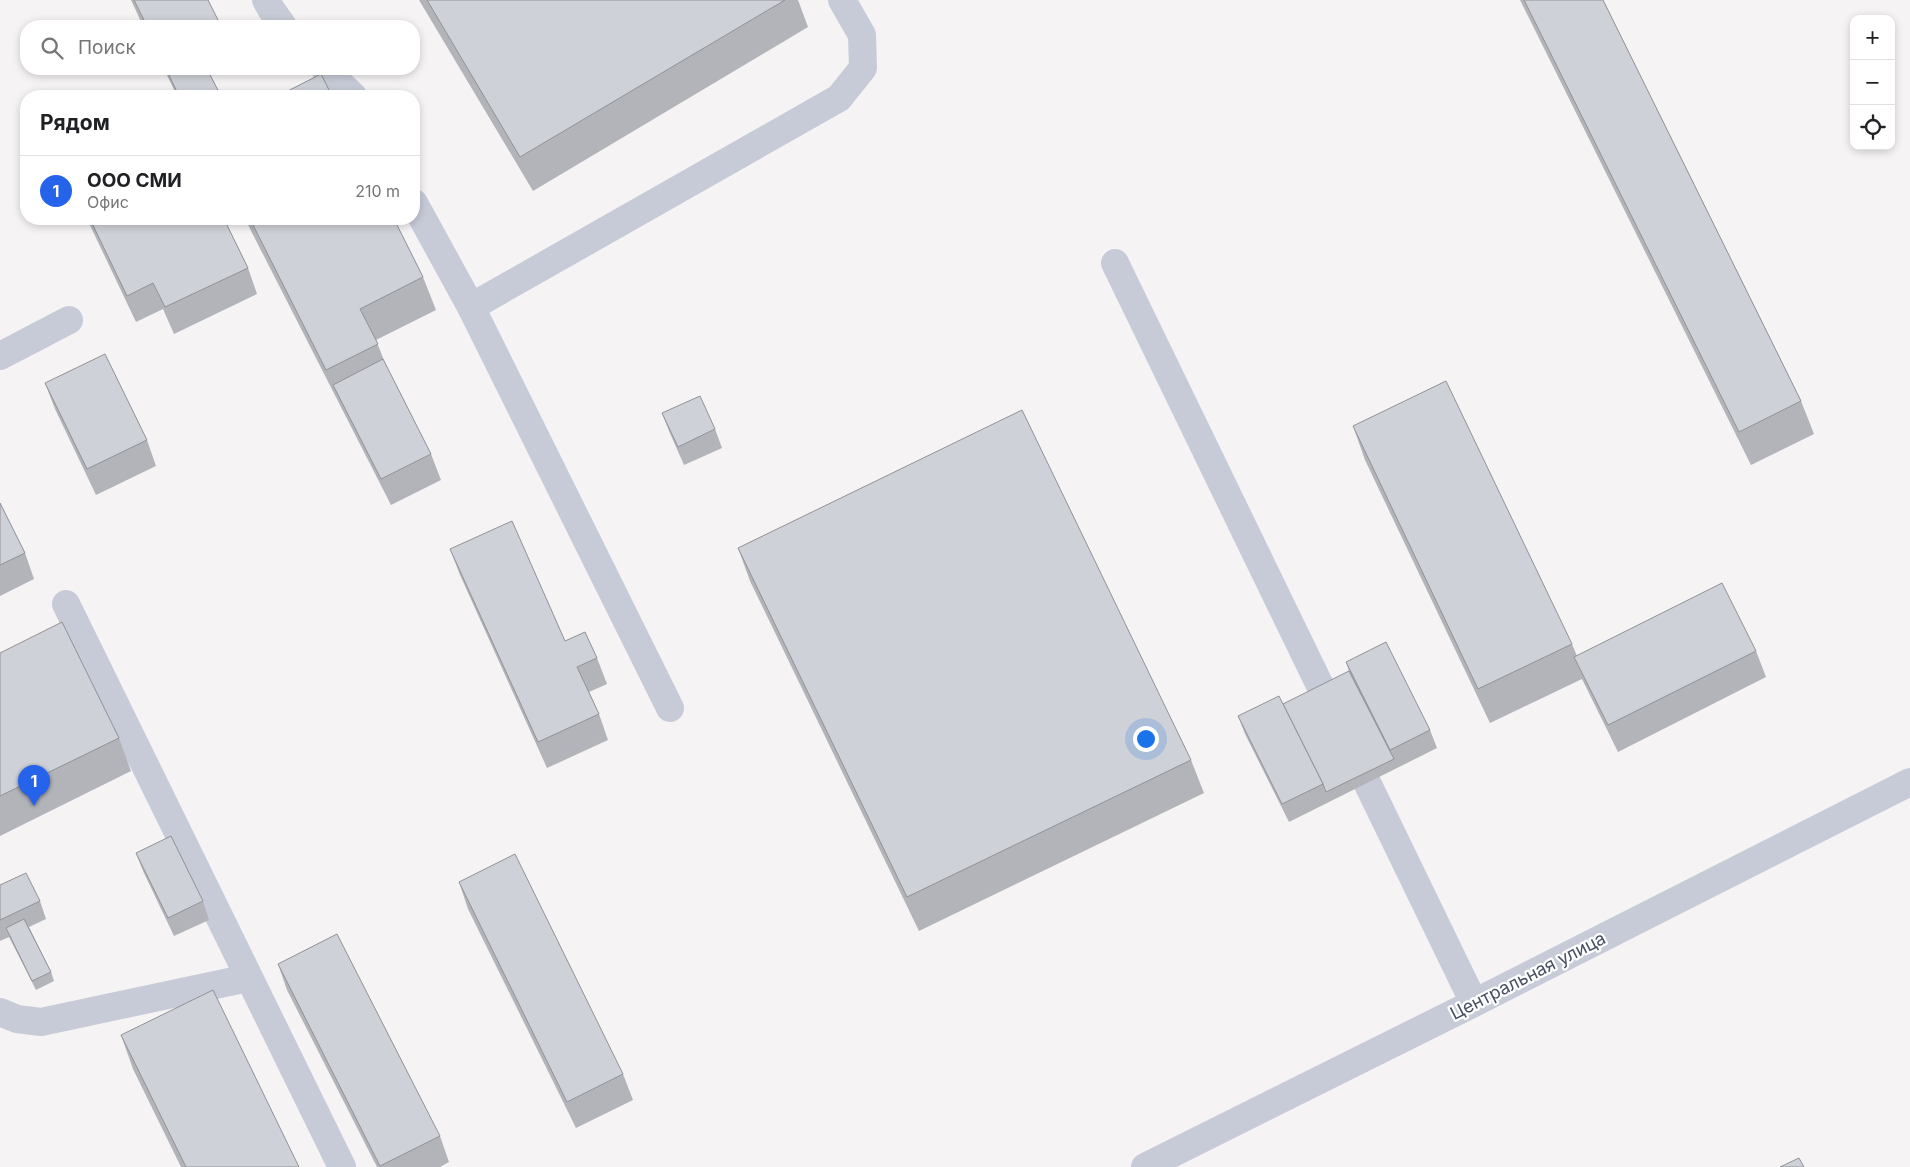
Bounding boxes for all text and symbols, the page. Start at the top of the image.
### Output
map controls [1850,15,1895,150]
button: + [1850,15,1895,60]
search box [20,20,420,75]
icon: search [38,34,66,62]
text: Поиск [78,36,136,59]
button: − [1850,60,1895,105]
button: locate [1850,105,1895,150]
text: Рядом [40,110,110,135]
text: ООО СМИ [87,169,182,192]
text: 1 [53,181,59,201]
text: 210 m [355,181,400,201]
text: Офис [87,192,129,212]
your location [1133,726,1159,752]
pin: 1 [18,765,50,806]
street label: Центральная улица [1447,927,1609,1024]

